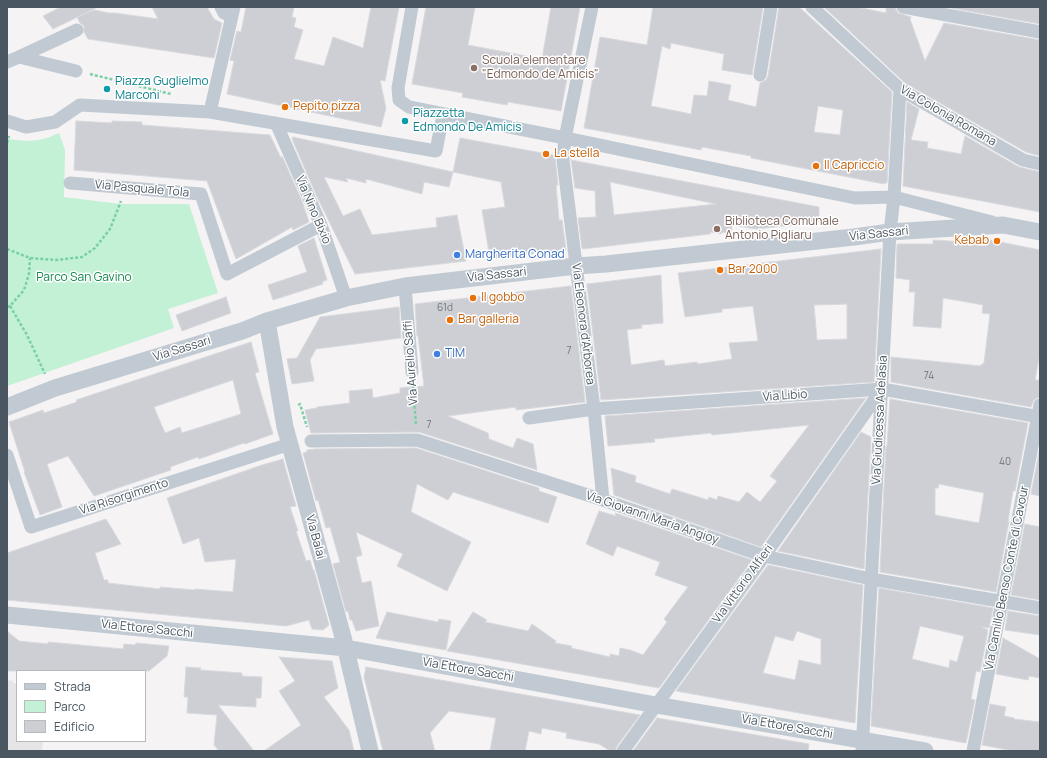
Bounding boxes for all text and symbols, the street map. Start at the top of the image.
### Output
place label: Scuola elementare "Edmondo de Amicis" [482,54,599,82]
marker: Scuola elementare "Edmondo de Amicis" [469,63,479,73]
place label: Piazza Guglielmo Marconi [115,75,208,103]
street label: Via Colonia Romana [897,83,999,149]
marker: Piazza Guglielmo Marconi [102,84,112,94]
place label: Pepito pizza [293,100,360,114]
marker: Pepito pizza [280,102,290,112]
place label: Piazzetta Edmondo De Amicis [413,107,521,135]
marker: Piazzetta Edmondo De Amicis [400,116,410,126]
place label: La stella [554,147,599,161]
marker: La stella [541,149,551,159]
place label: Il Capriccio [824,159,884,173]
marker: Il Capriccio [811,161,821,171]
street label: Via Nino Bixio [292,174,334,246]
street label: Via Pasquale Tola [94,178,190,200]
place label: Biblioteca Comunale Antonio Pigliaru [725,215,839,243]
marker: Biblioteca Comunale Antonio Pigliaru [712,224,722,234]
street label: Via Sassari [849,224,909,244]
place label: Kebab [954,234,989,248]
marker: Kebab [992,236,1002,246]
place label: Margherita Conad [465,248,565,262]
marker: Margherita Conad [452,250,462,260]
street label: Via Eleonora d'Arborea [568,263,598,385]
place label: Bar 2000 [728,263,778,277]
street label: Via Sassari [467,265,527,285]
marker: Bar 2000 [715,265,725,275]
park label: Parco San Gavino [36,271,132,285]
place label: Il gobbo [481,291,525,305]
marker: Il gobbo [468,293,478,303]
house number: 61d [437,302,453,314]
place label: Bar galleria [458,313,519,327]
marker: Bar galleria [445,315,455,325]
street label: Via Aurelio Saffi [401,320,421,406]
street label: Via Sassari [152,333,212,365]
house number: 7 [566,345,572,357]
place label: TIM [445,347,465,361]
marker: TIM [432,349,442,359]
street label: Via Giudicessa Adelasia [869,355,891,485]
house number: 74 [924,370,934,382]
street label: Via Libio [762,387,808,405]
house number: 7 [426,419,432,431]
house number: 40 [999,456,1011,468]
street label: Via Risorgimento [78,476,170,518]
street label: Via Camillo Benso Conte di Cavour [982,484,1032,672]
street label: Via Giovanni Maria Angioy [584,488,720,548]
street label: Via Balai [302,513,328,561]
street label: Via Vittorio Alfieri [710,542,776,626]
street label: Via Ettore Sacchi [100,617,194,641]
street label: Via Ettore Sacchi [421,655,515,685]
legend [16,670,146,742]
text: Strada [54,678,91,695]
text: Parco [54,698,85,715]
street label: Via Ettore Sacchi [740,712,834,742]
text: Edificio [54,718,94,735]

